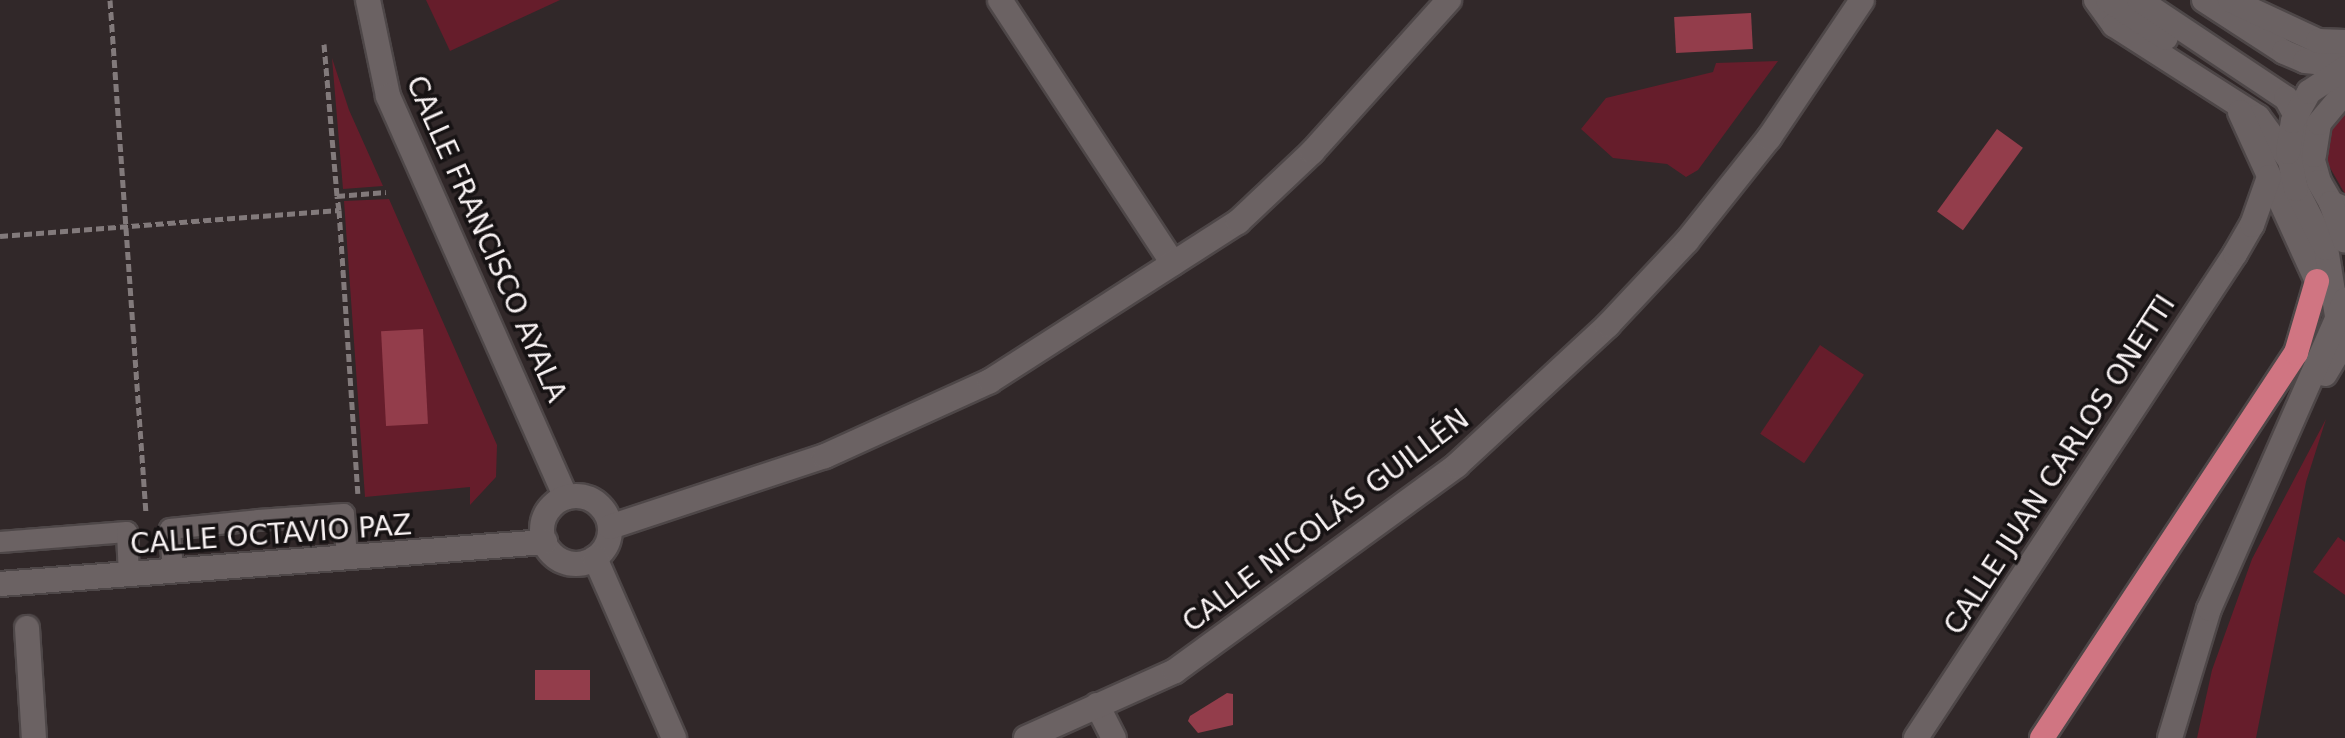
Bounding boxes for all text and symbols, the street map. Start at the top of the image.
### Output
street label: CALLE FRANCISCO AYALA [399,71,573,407]
street label: CALLE JUAN CARLOS ONETTI [1937,289,2183,641]
street label: CALLE NICOLÁS GUILLÉN [1176,402,1476,640]
street label: CALLE OCTAVIO PAZ [129,508,413,562]

